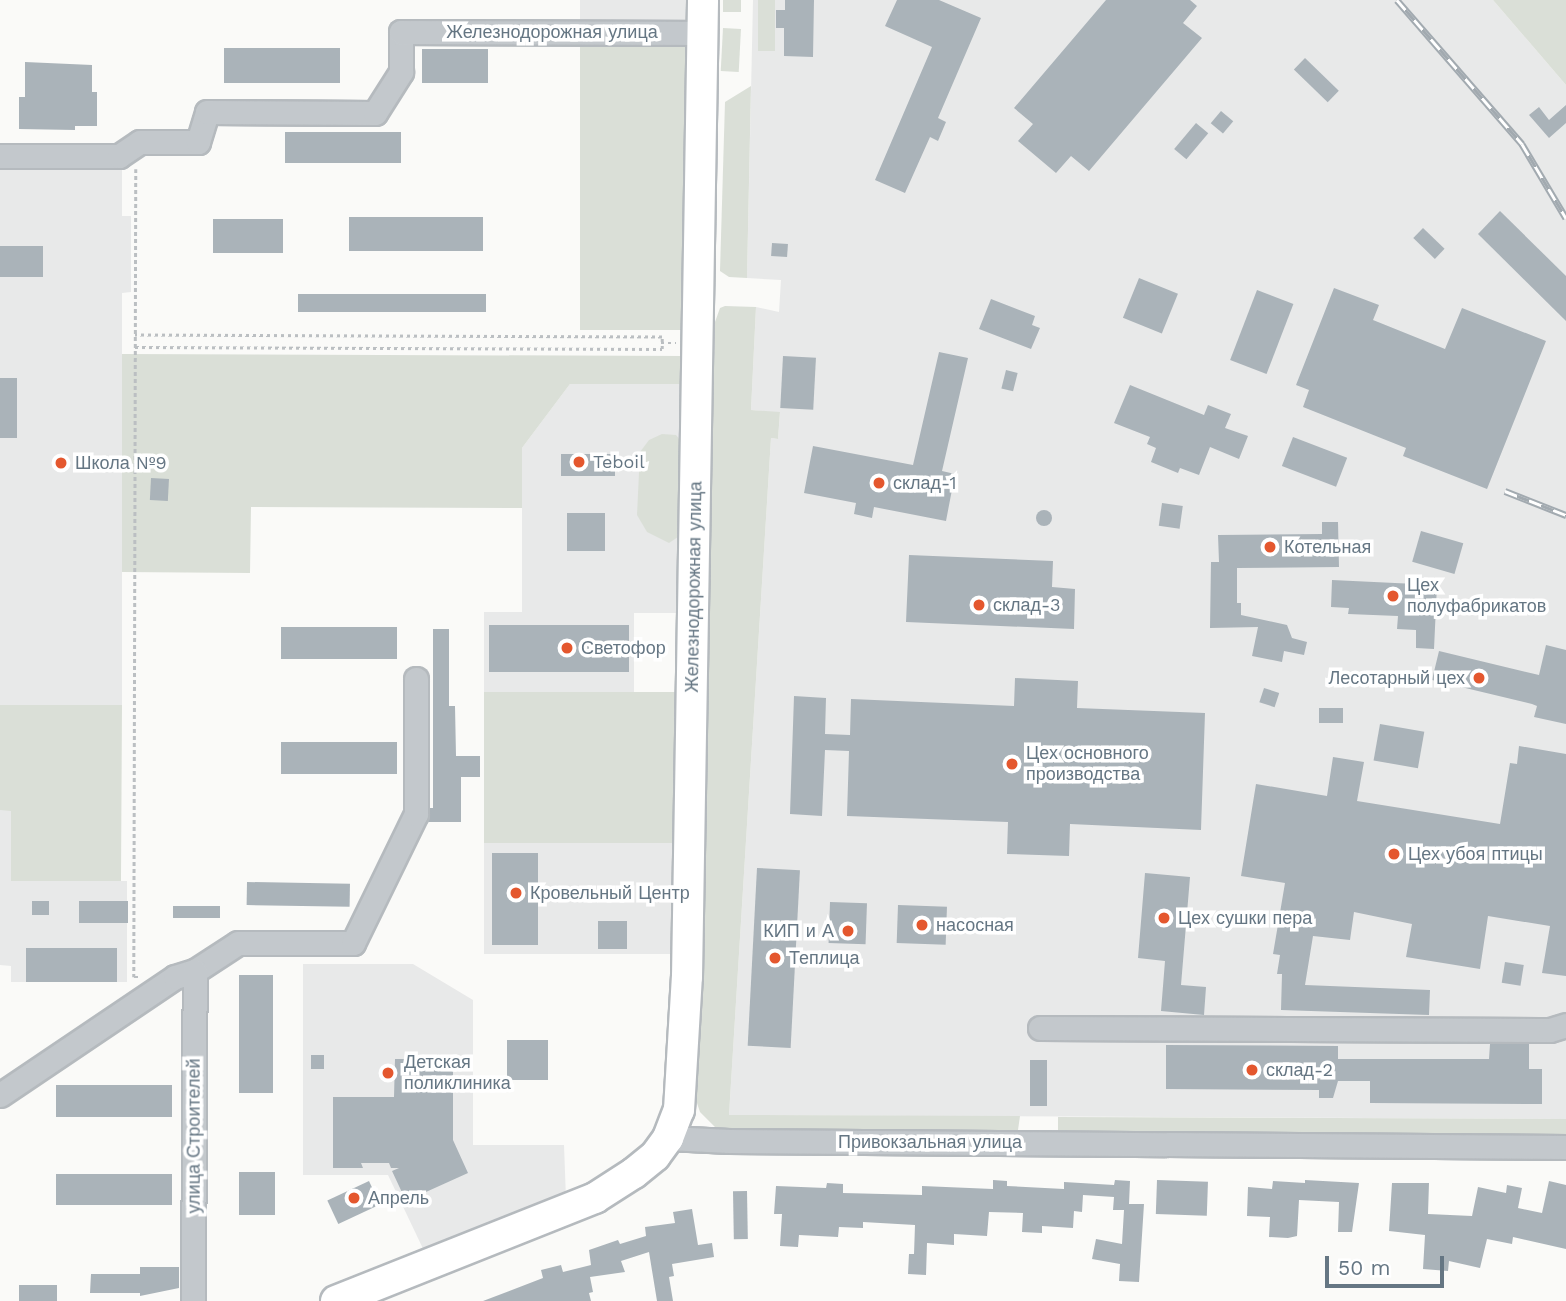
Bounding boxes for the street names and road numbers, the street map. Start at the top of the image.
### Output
street label: Железнодорожная улица [446,21,658,43]
street label: Железнодорожная улица [681,481,707,693]
street label: улица Строителей [183,1059,205,1213]
street label: Привокзальная улица [838,1131,1022,1153]

